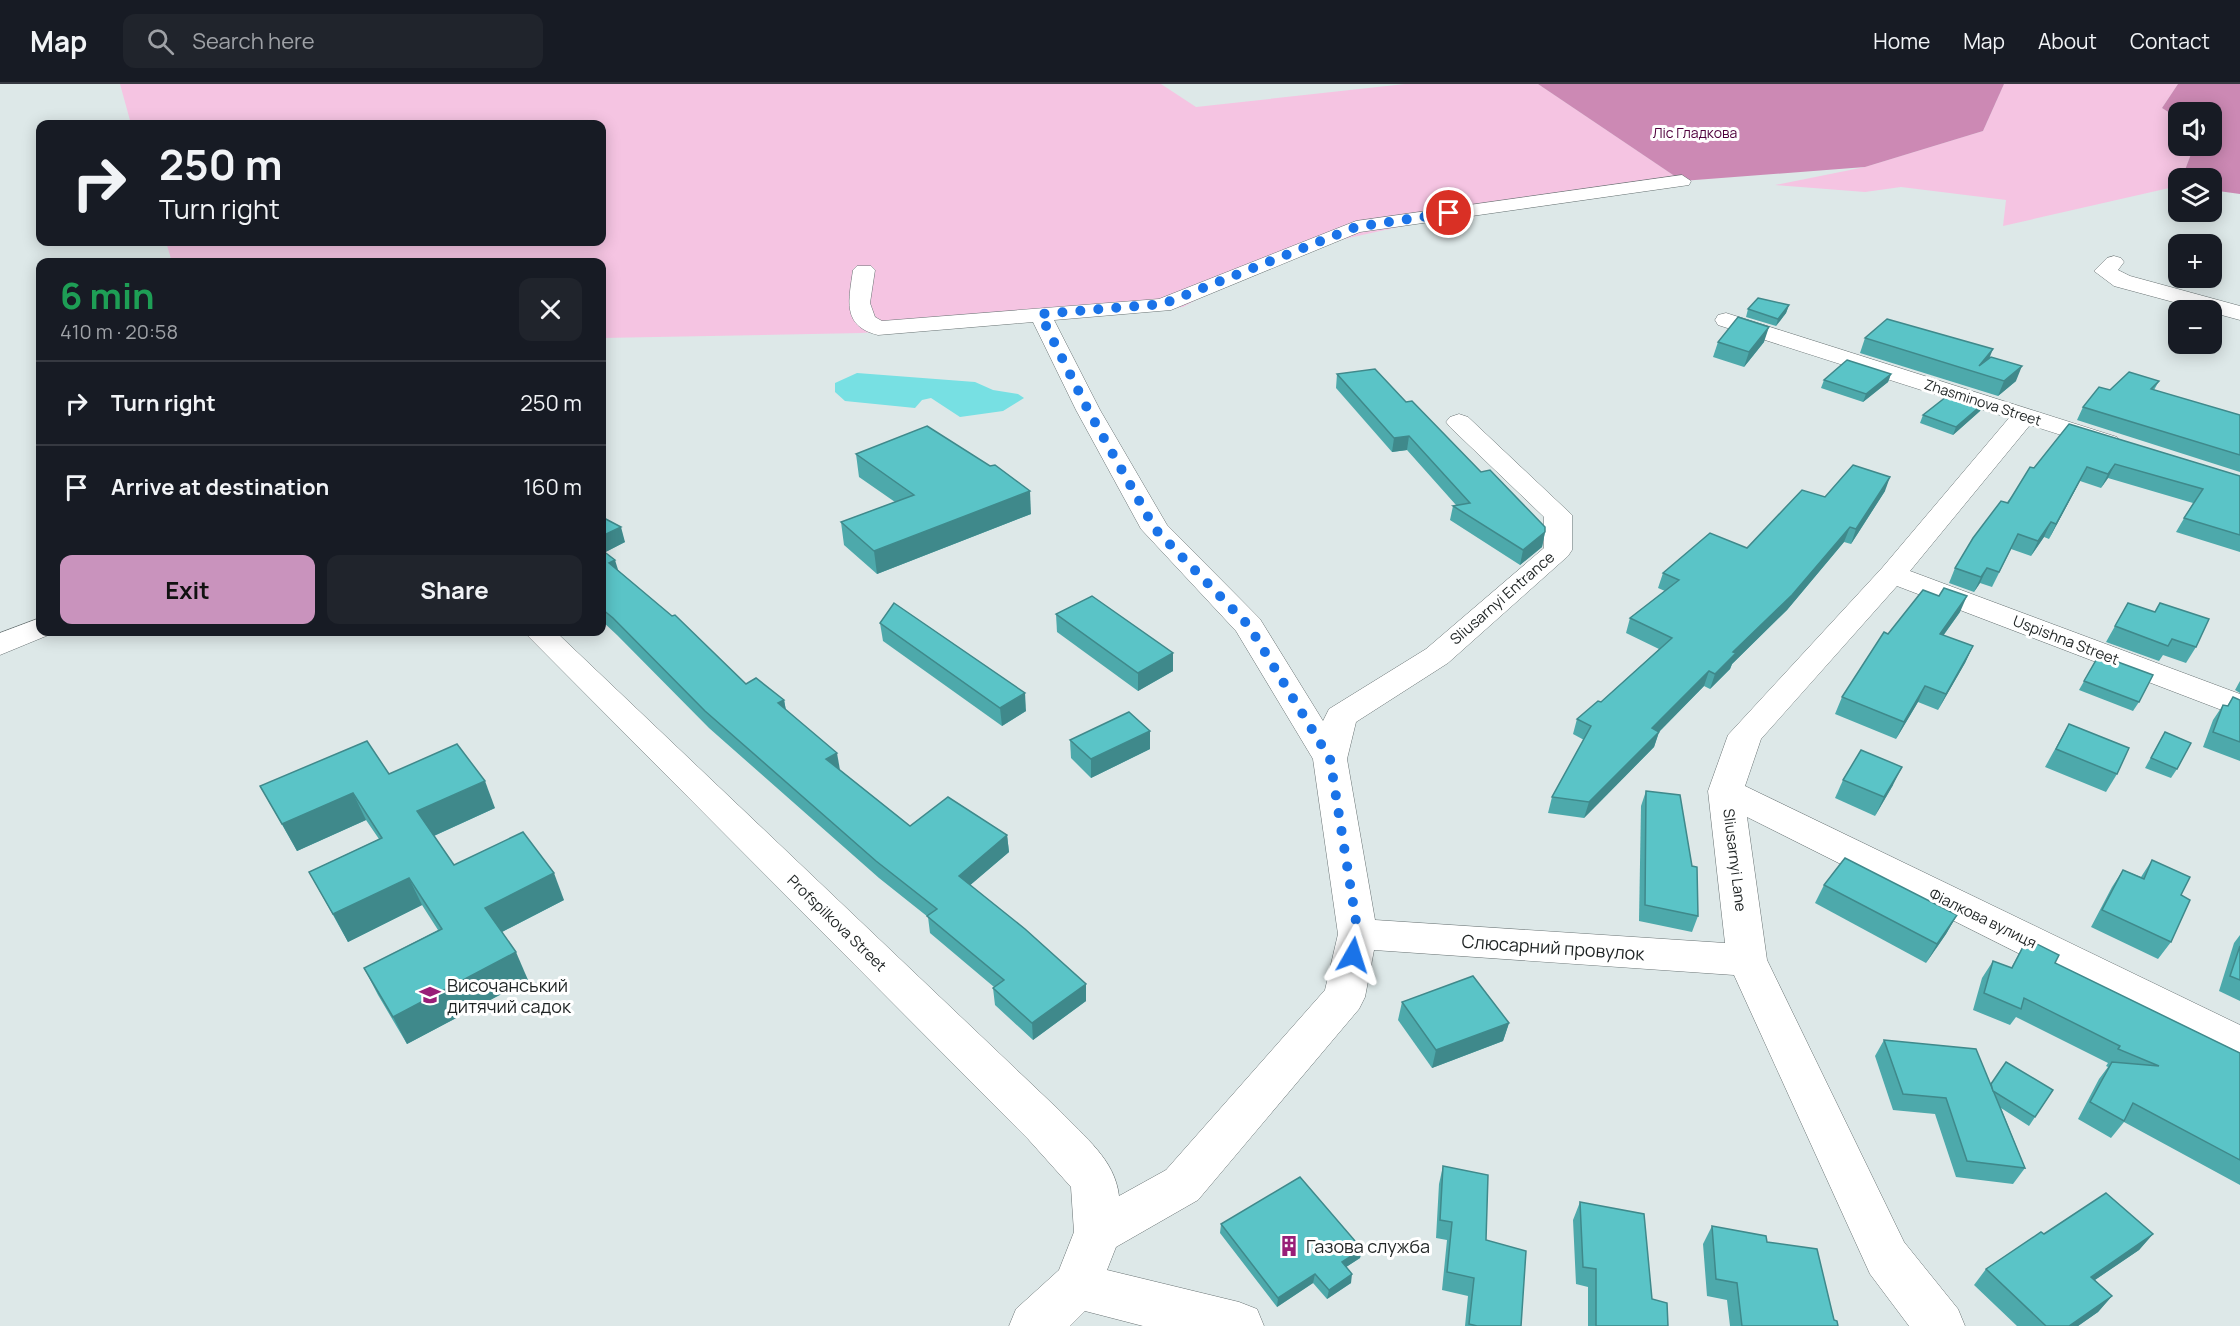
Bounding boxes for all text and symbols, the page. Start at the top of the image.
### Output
search box [123,14,543,68]
text: Map [30,22,87,60]
icon: search [144,25,177,58]
text: Search here [192,26,315,56]
text: Home [1873,27,1930,55]
text: Map [1963,27,2005,55]
text: About [2038,27,2097,55]
text: Contact [2130,27,2210,55]
map controls [2168,102,2222,354]
button: sound [2168,102,2222,156]
park label: Ліс Гладкова [1653,123,1737,142]
text: 250 m [159,135,282,193]
icon: right [60,144,138,222]
button: layers [2168,168,2222,222]
pin [1423,187,1474,238]
text: Turn right [159,190,280,227]
icon: arrive [1432,196,1465,229]
button: + [2168,234,2222,288]
text: 6 min [60,271,155,320]
button: close [519,278,582,341]
button: − [2168,300,2222,354]
text: 410 m · 20:58 [60,318,178,345]
street label: Zhasminova Street [1922,374,2044,430]
icon: right [60,387,93,420]
text: Turn right [111,388,216,418]
text: 250 m [520,388,582,418]
icon: arrive [60,471,93,504]
text: Arrive at destination [111,472,329,502]
text: 160 m [523,472,582,502]
street label: Sliusarnyi Entrance [1445,546,1559,649]
button: Exit [60,555,315,624]
button: Share [327,555,582,624]
street label: Uspishna Street [2010,610,2122,670]
street label: Sliusarnyi Lane [1718,807,1752,913]
street label: Profspilkova Street [783,870,891,976]
street label: Фіалкова вулиця [1926,883,2040,953]
position arrow [1321,923,1385,987]
street label: Слюсарний провулок [1461,929,1646,965]
place label: Височанський дитячий садок [447,973,572,1018]
school or university icon: Височанський дитячий садок [418,983,442,1007]
building icon: Газова служба [1277,1234,1301,1258]
place label: Газова служба [1306,1234,1430,1258]

